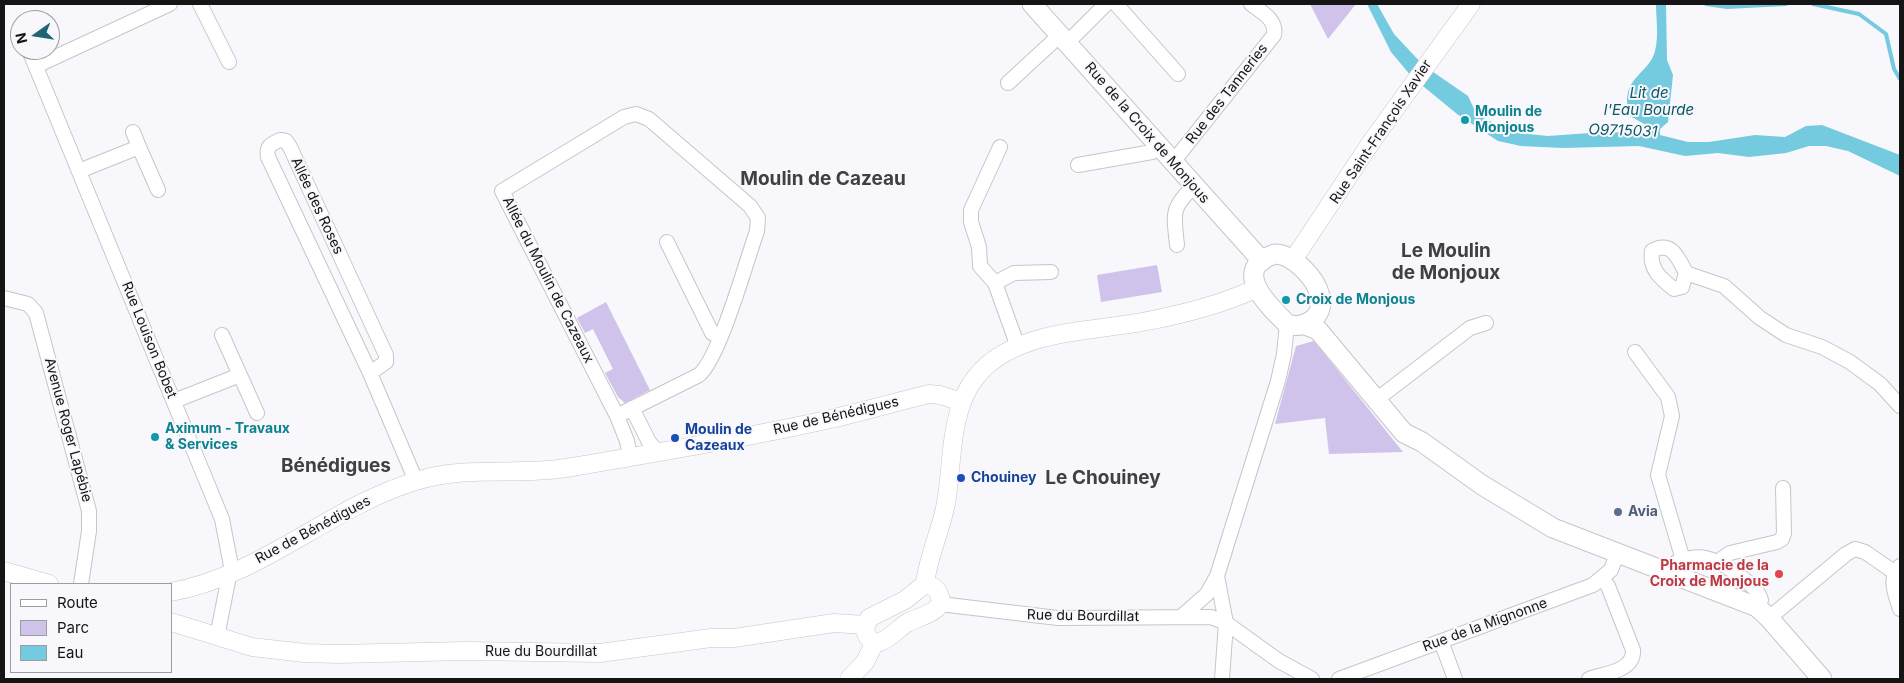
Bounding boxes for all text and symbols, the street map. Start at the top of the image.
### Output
north arrow [10,10,60,60]
text: N [11,31,30,45]
street label: Rue des Tanneries [1183,41,1271,147]
street label: Rue Saint-François Xavier [1326,57,1436,207]
street label: Rue de la Croix de Monjous [1081,59,1213,207]
water label: Lit de l'Eau Bourde [1604,84,1694,119]
place label: Moulin de Monjous [1475,104,1542,136]
marker: Moulin de Monjous [1459,114,1471,126]
water label: O9715031 [1588,121,1658,141]
street label: Allée des Roses [287,155,347,257]
district label: Moulin de Cazeau [740,168,906,190]
street label: Allée du Moulin de Cazeaux [499,194,597,366]
district label: Le Moulin de Monjoux [1392,240,1500,284]
street label: Rue Louison Bobet [118,279,180,401]
place label: Croix de Monjous [1296,292,1415,308]
marker: Croix de Monjous [1280,294,1292,306]
street label: Avenue Roger Lapébie [41,356,95,504]
street label: Rue de Bénédigues [772,393,900,439]
place label: Aximum - Travaux & Services [165,421,290,454]
place label: Moulin de Cazeaux [685,422,752,454]
marker: Aximum - Travaux & Services [149,431,161,443]
marker: Moulin de Cazeaux [669,432,681,444]
district label: Bénédigues [281,455,391,477]
district label: Le Chouiney [1045,467,1161,489]
place label: Chouiney [971,470,1036,486]
marker: Chouiney [955,472,967,484]
street label: Rue de Bénédigues [252,492,374,568]
place label: Avia [1628,504,1658,520]
marker: Avia [1612,506,1624,518]
place label: Pharmacie de la Croix de Monjous [1650,558,1769,590]
marker: Pharmacie de la Croix de Monjous [1773,568,1785,580]
legend [10,583,172,673]
text: Route [57,593,98,612]
street label: Rue de la Mignonne [1420,595,1550,655]
street label: Rue du Bourdillat [1027,607,1139,625]
text: Parc [57,618,89,637]
text: Eau [57,643,83,662]
street label: Rue du Bourdillat [485,644,597,660]

